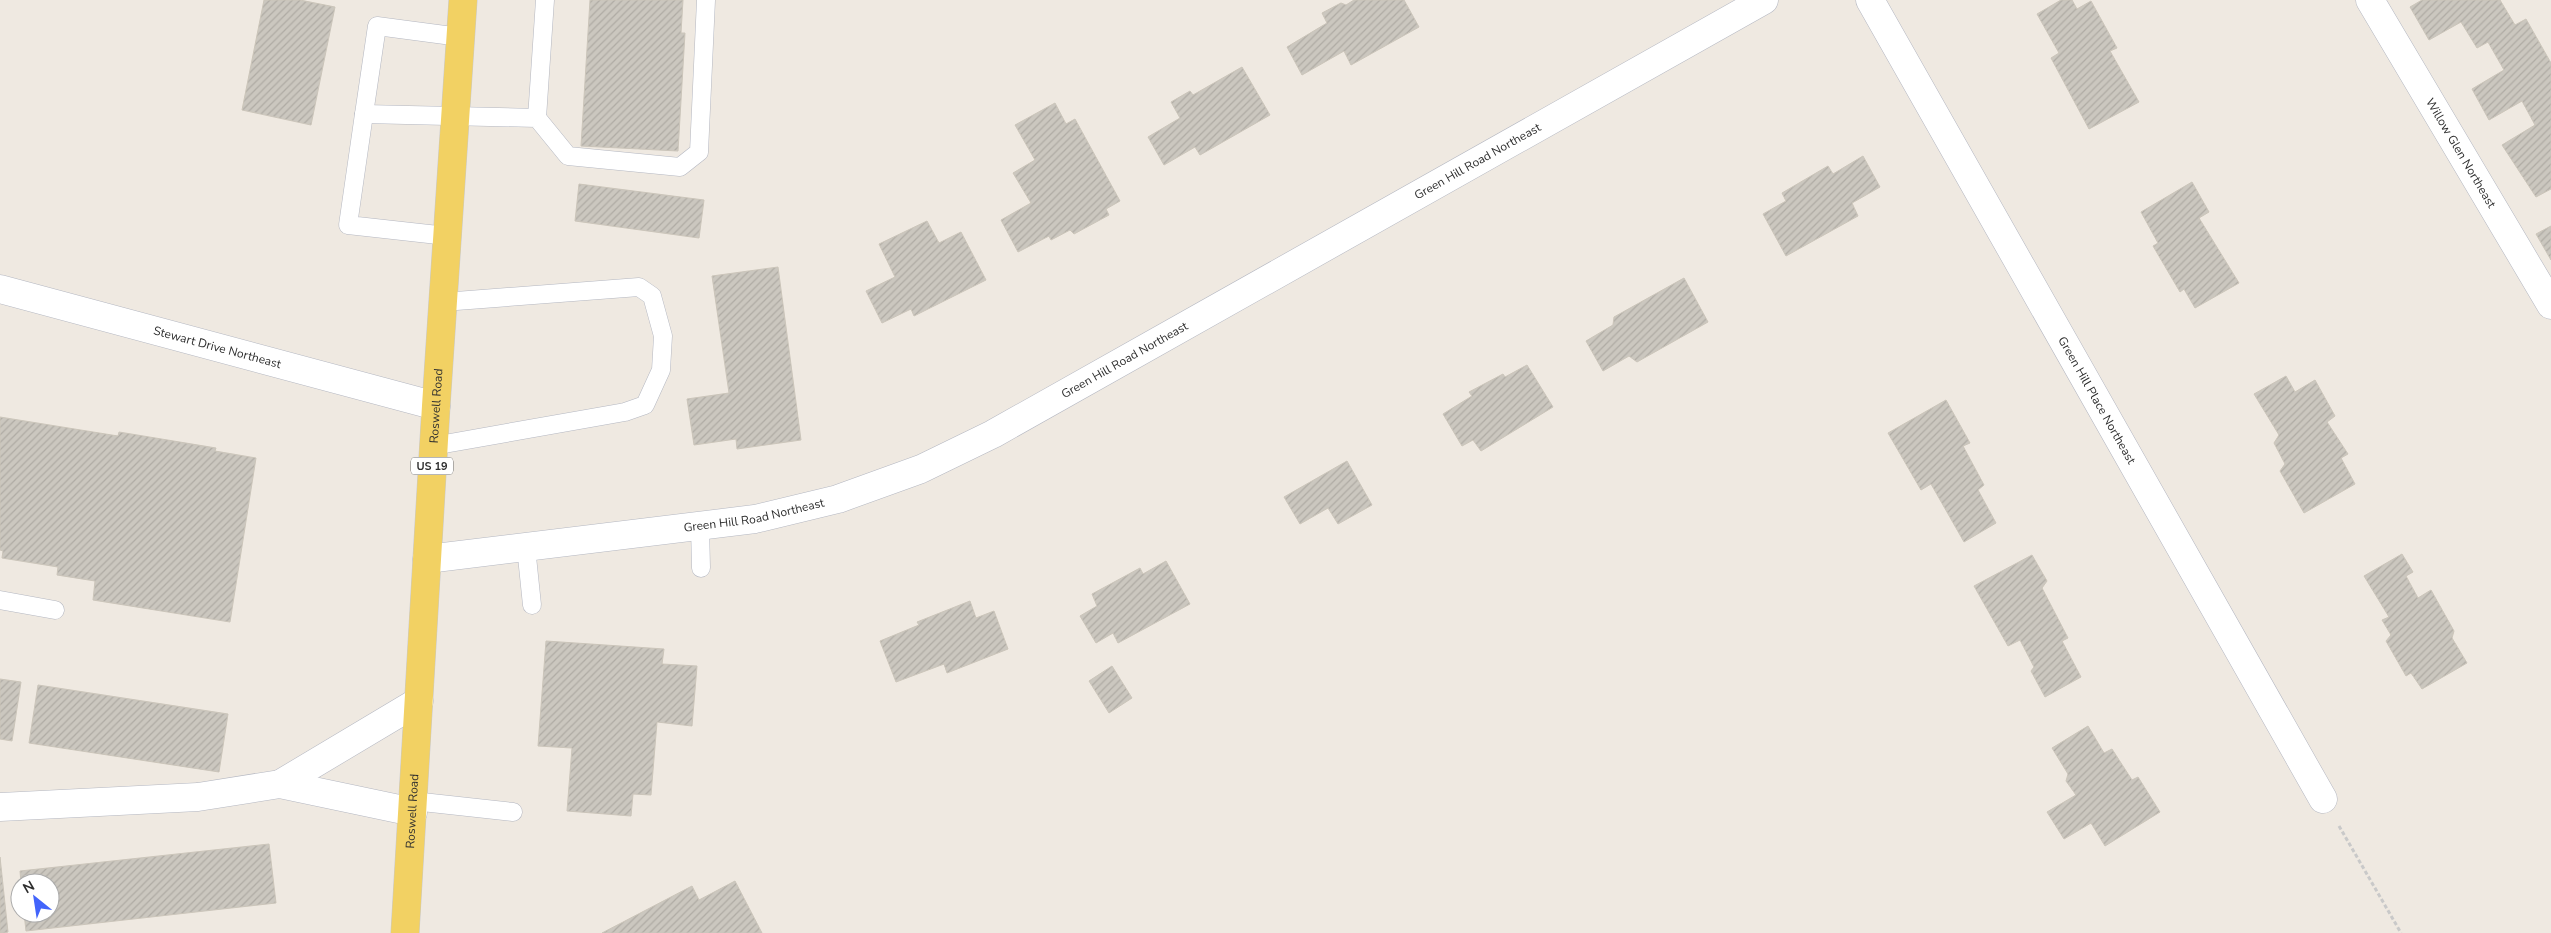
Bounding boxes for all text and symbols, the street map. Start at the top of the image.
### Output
street label: Willow Glen Northeast [2422,95,2500,212]
street label: Green Hill Road Northeast [1411,119,1544,203]
street label: Green Hill Road Northeast [1058,318,1191,402]
street label: Stewart Drive Northeast [152,323,284,372]
street label: Green Hill Place Northeast [2054,333,2140,468]
street label: Roswell Road [426,368,446,444]
road number: US 19 [411,458,453,474]
street label: Green Hill Road Northeast [683,494,827,536]
street label: Roswell Road [402,773,422,849]
north arrow [10,873,60,923]
text: N [19,876,38,898]

